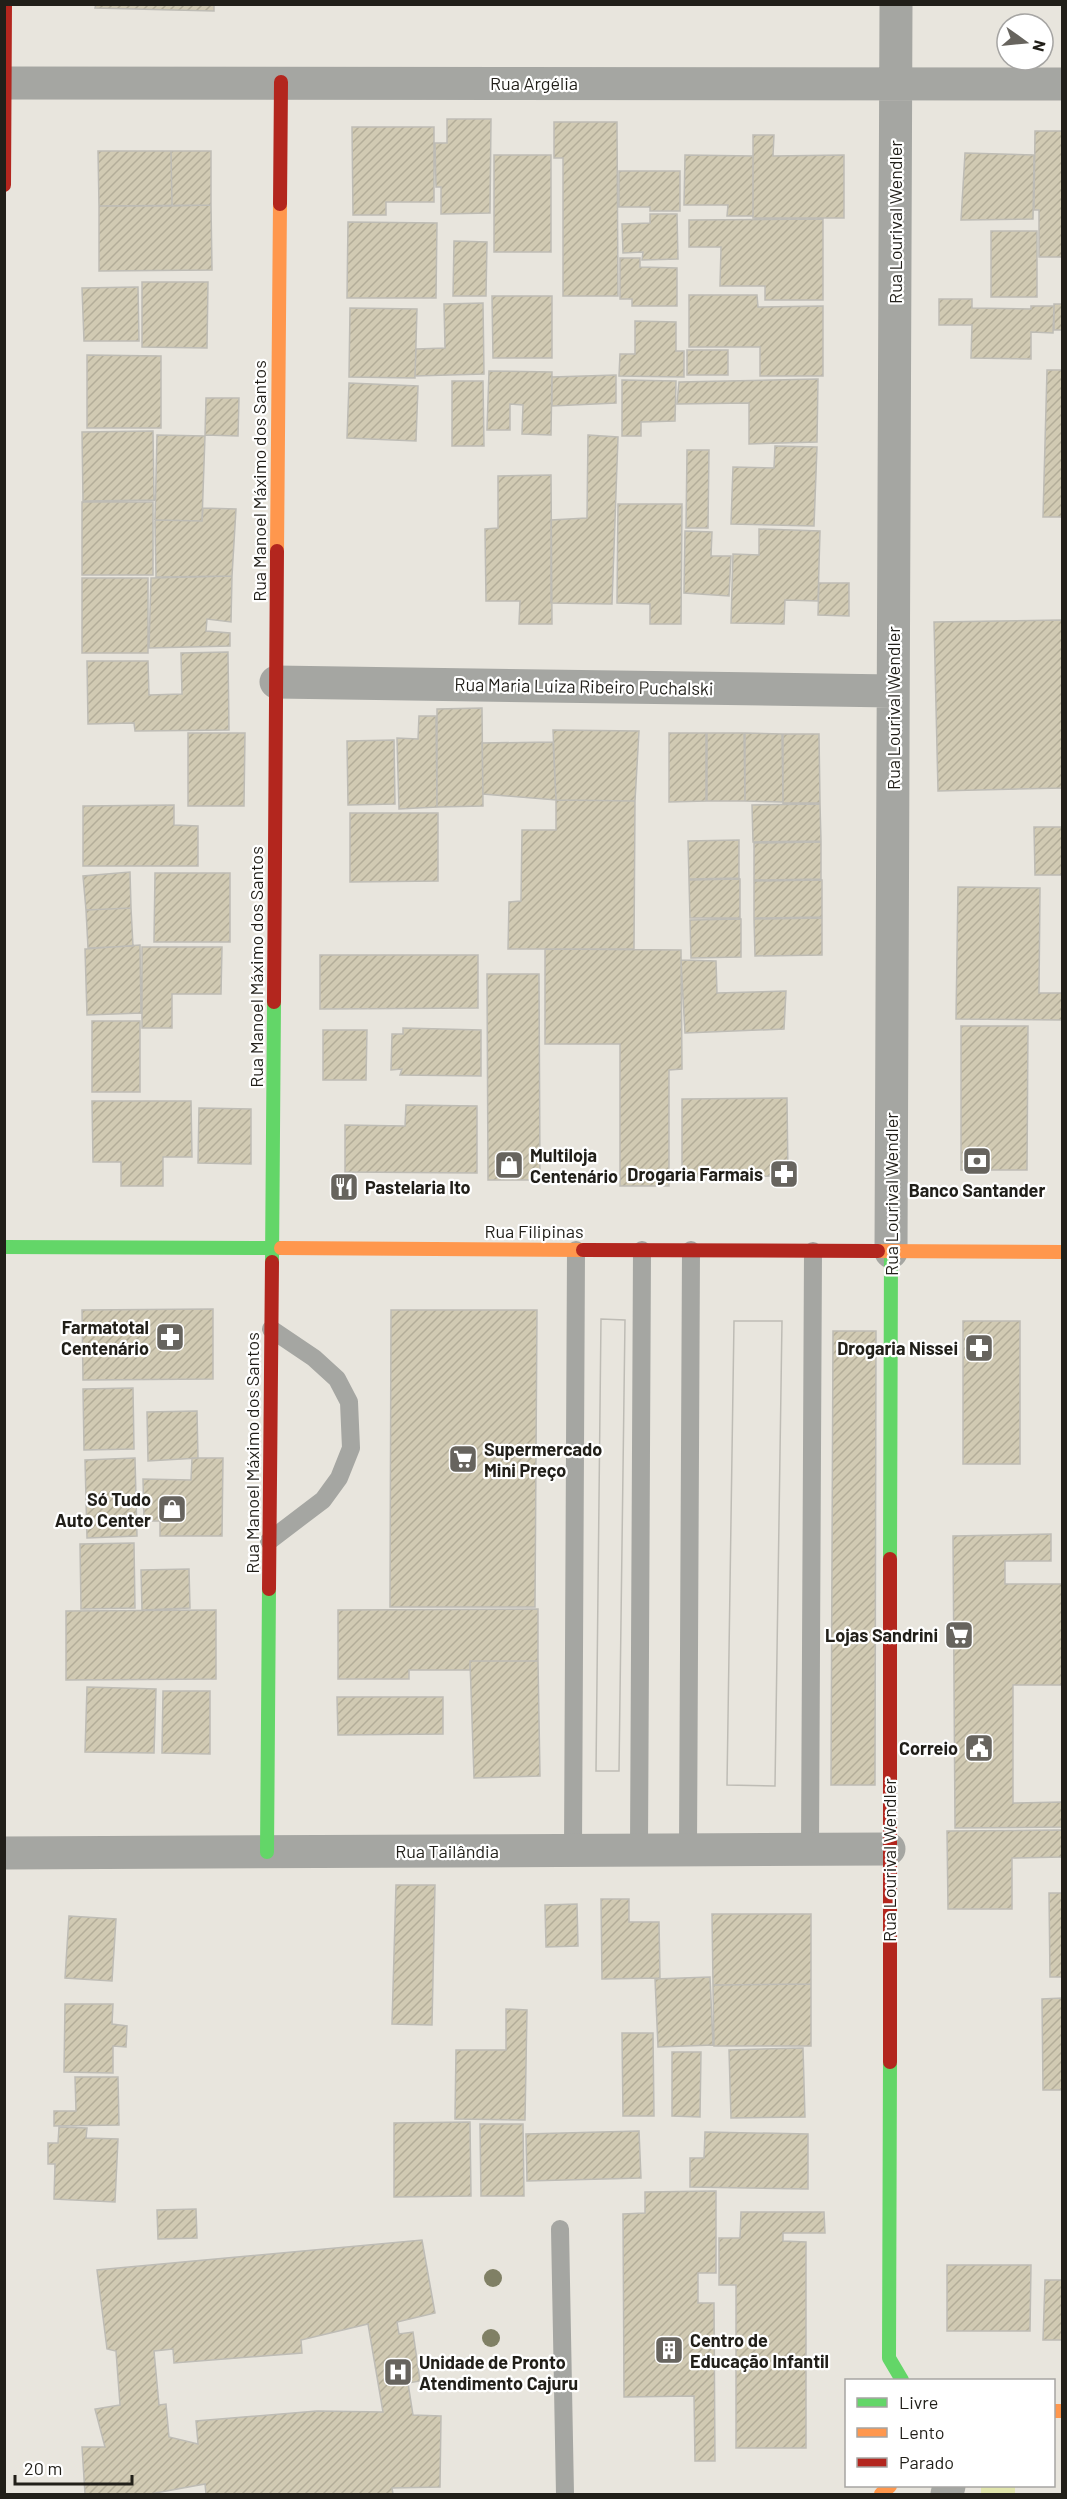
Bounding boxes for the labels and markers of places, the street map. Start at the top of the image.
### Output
place label: Multiloja Centenário [530,1144,618,1187]
bank icon: Banco Santander [961,1145,993,1177]
shop icon: Multiloja Centenário [493,1149,525,1181]
pharmacy icon: Drogaria Farmais [768,1158,800,1190]
place label: Drogaria Farmais [627,1163,763,1185]
restaurant icon: Pastelaria Ito [328,1171,360,1203]
place label: Pastelaria Ito [365,1176,471,1198]
place label: Banco Santander [909,1179,1045,1201]
place label: Farmatotal Centenário [61,1316,149,1359]
pharmacy icon: Farmatotal Centenário [154,1321,186,1353]
pharmacy icon: Drogaria Nissei [963,1332,995,1364]
place label: Drogaria Nissei [837,1337,958,1359]
place label: Supermercado Mini Preço [484,1438,602,1481]
supermarket icon: Supermercado Mini Preço [447,1443,479,1475]
place label: Só Tudo Auto Center [55,1488,151,1531]
shop icon: Só Tudo Auto Center [156,1493,188,1525]
supermarket icon: Lojas Sandrini [943,1619,975,1651]
place label: Lojas Sandrini [825,1624,938,1646]
public building icon: Correio [963,1732,995,1764]
place label: Correio [899,1737,958,1759]
place label: Centro de Educação Infantil [690,2329,829,2372]
building icon: Centro de Educação Infantil [653,2334,685,2366]
place label: Unidade de Pronto Atendimento Cajuru [419,2351,578,2394]
hospital icon: Unidade de Pronto Atendimento Cajuru [382,2356,414,2388]

